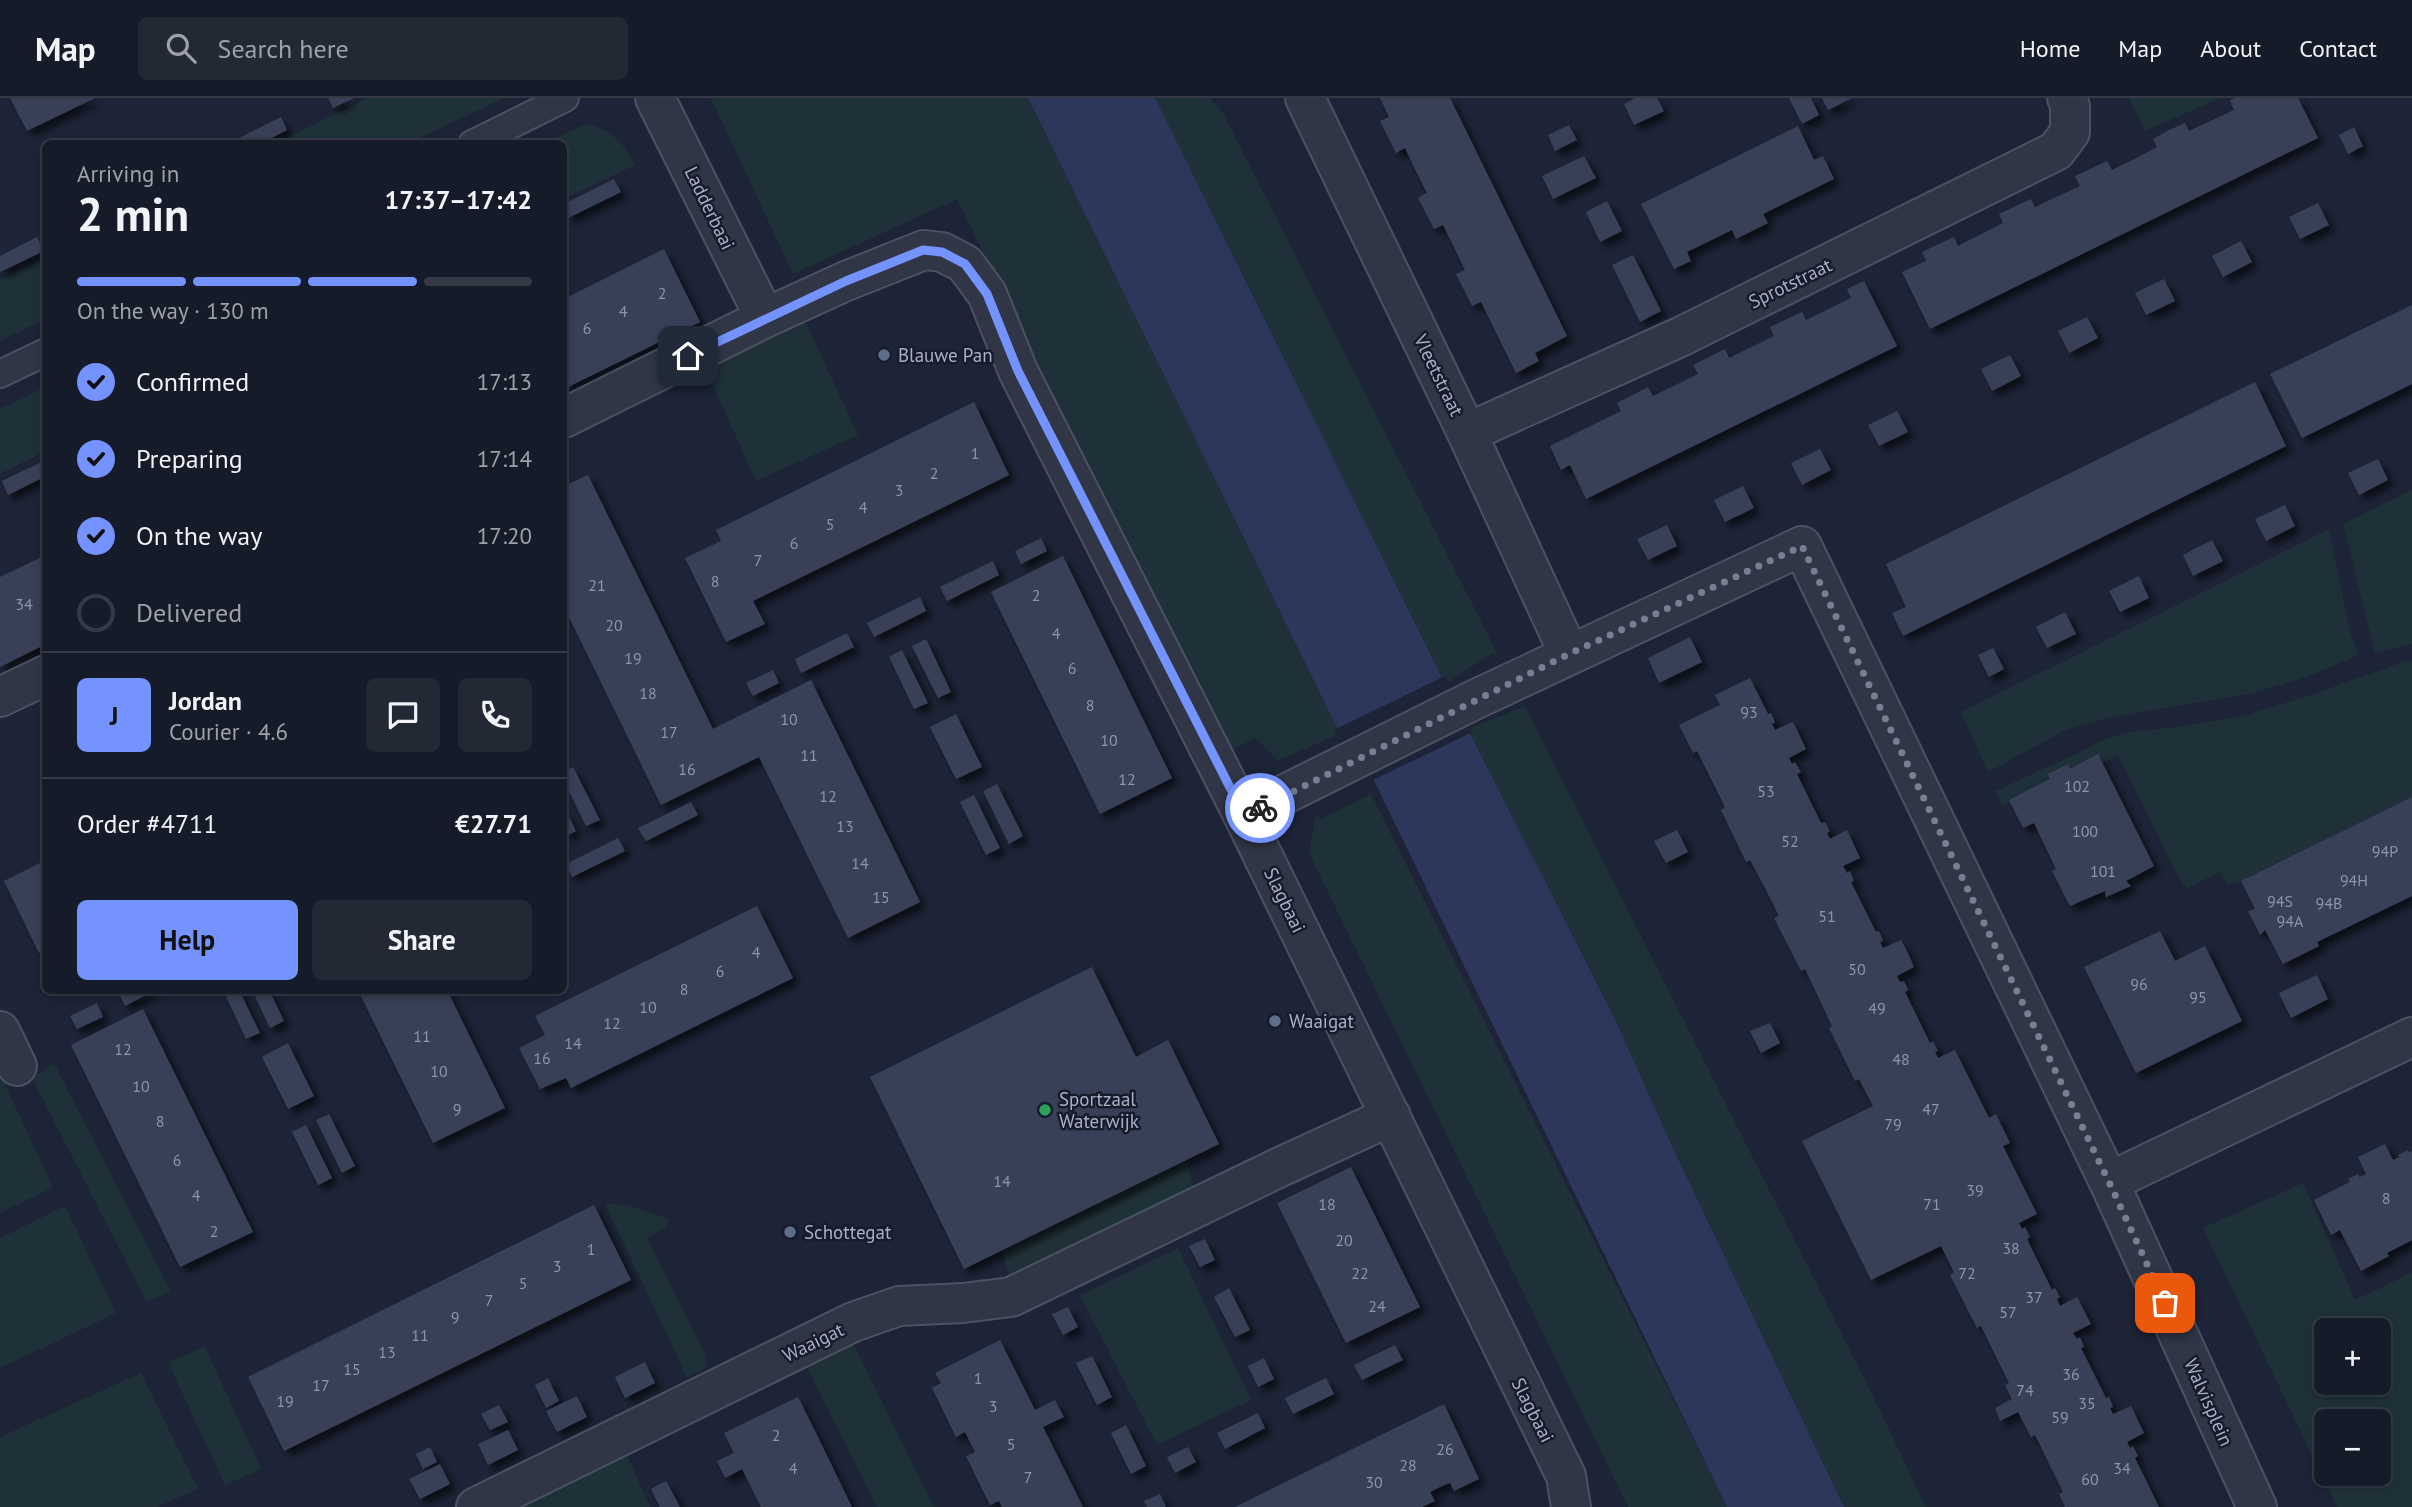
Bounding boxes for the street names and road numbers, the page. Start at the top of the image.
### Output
street label: Ladderbaai [680,162,740,254]
street label: Sprotstraat [1744,252,1836,313]
street label: Vleetstraat [1408,329,1469,420]
street label: Slagbaai [1259,864,1311,936]
street label: Waaigat [779,1317,848,1367]
street label: Walvisplein [2179,1355,2239,1449]
street label: Slagbaai [1507,1374,1559,1446]

